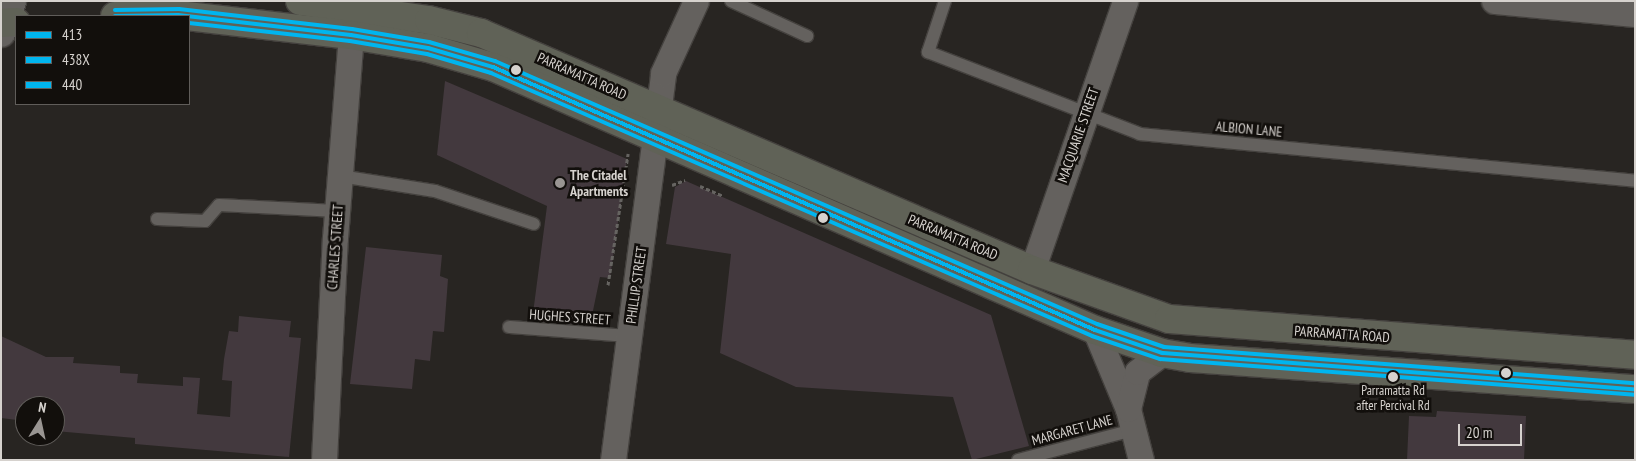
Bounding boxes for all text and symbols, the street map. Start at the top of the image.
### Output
legend [15,15,190,105]
text: 413 [62,25,82,44]
street label: PARRAMATTA ROAD [535,49,629,103]
text: 438X [62,50,90,69]
unlabelled marker [511,65,521,75]
text: 440 [62,75,82,94]
street label: MACQUARIE STREET [1054,85,1102,185]
street label: ALBION LANE [1215,118,1283,140]
place label: The Citadel Apartments [570,167,628,200]
marker: The Citadel Apartments [554,177,566,189]
street label: CHARLES STREET [324,204,346,290]
street label: PARRAMATTA ROAD [906,211,1000,263]
unlabelled marker [818,213,828,223]
street label: PHILLIP STREET [622,245,650,325]
street label: HUGHES STREET [529,306,611,328]
street label: PARRAMATTA ROAD [1294,322,1390,346]
unlabelled marker [1501,368,1511,378]
marker: Parramatta Rd after Percival Rd [1388,372,1398,382]
place label: Parramatta Rd after Percival Rd [1356,384,1430,415]
north arrow [15,396,65,446]
text: N [37,398,48,417]
street label: MARGARET LANE [1030,411,1114,449]
scale bar [1461,414,1525,446]
text: 20 m [1466,423,1492,442]

